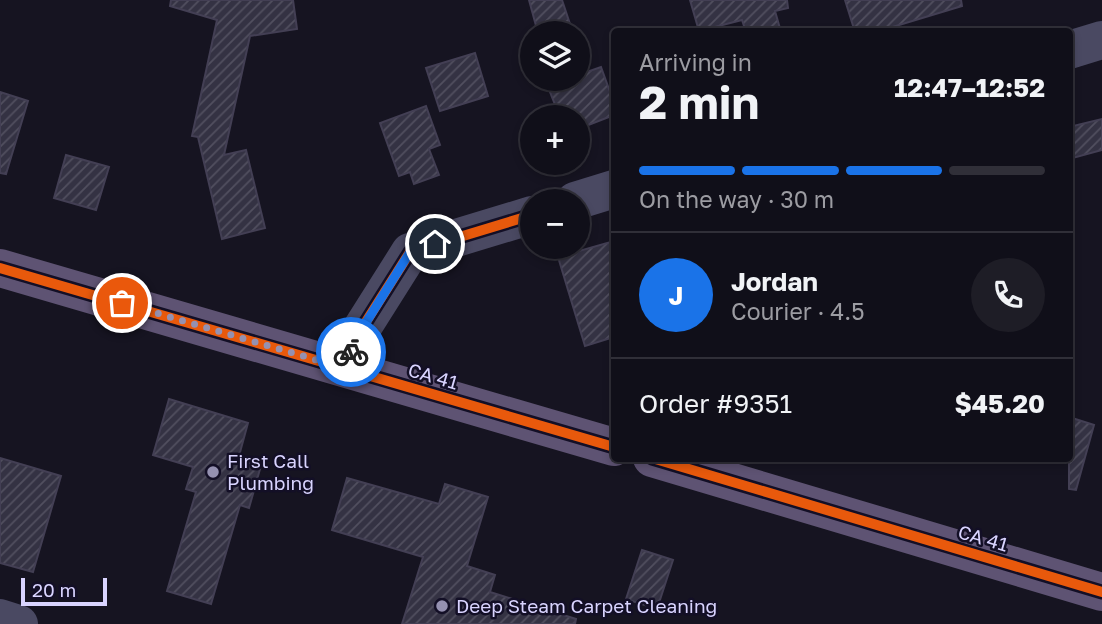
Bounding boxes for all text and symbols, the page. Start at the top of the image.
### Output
map controls [520,21,590,259]
button: layers [520,21,590,91]
text: Arriving in [639,48,752,76]
text: 12:47–12:52 [894,72,1045,103]
text: 2 min [639,74,759,129]
button: + [520,105,590,175]
text: On the way · 30 m [639,185,834,213]
button: − [520,189,590,259]
pin [405,214,465,274]
icon: home [416,225,454,263]
button: phone [971,258,1045,332]
text: Jordan [731,266,818,297]
pin [92,273,152,333]
text: J [669,280,683,311]
icon: bag [103,284,141,322]
text: Courier · 4.5 [731,297,864,325]
courier [316,317,386,387]
icon: bike [332,333,370,371]
street label: CA 41 [406,357,461,394]
text: Order #9351 [639,388,792,419]
text: $45.20 [954,388,1045,419]
place label: First Call Plumbing [227,449,314,494]
marker: First Call Plumbing [205,464,221,480]
street label: CA 41 [956,519,1011,556]
scale bar [21,575,107,607]
text: 20 m [32,578,76,601]
place label: Deep Steam Carpet Cleaning [456,594,717,617]
marker: Deep Steam Carpet Cleaning [434,598,450,614]

